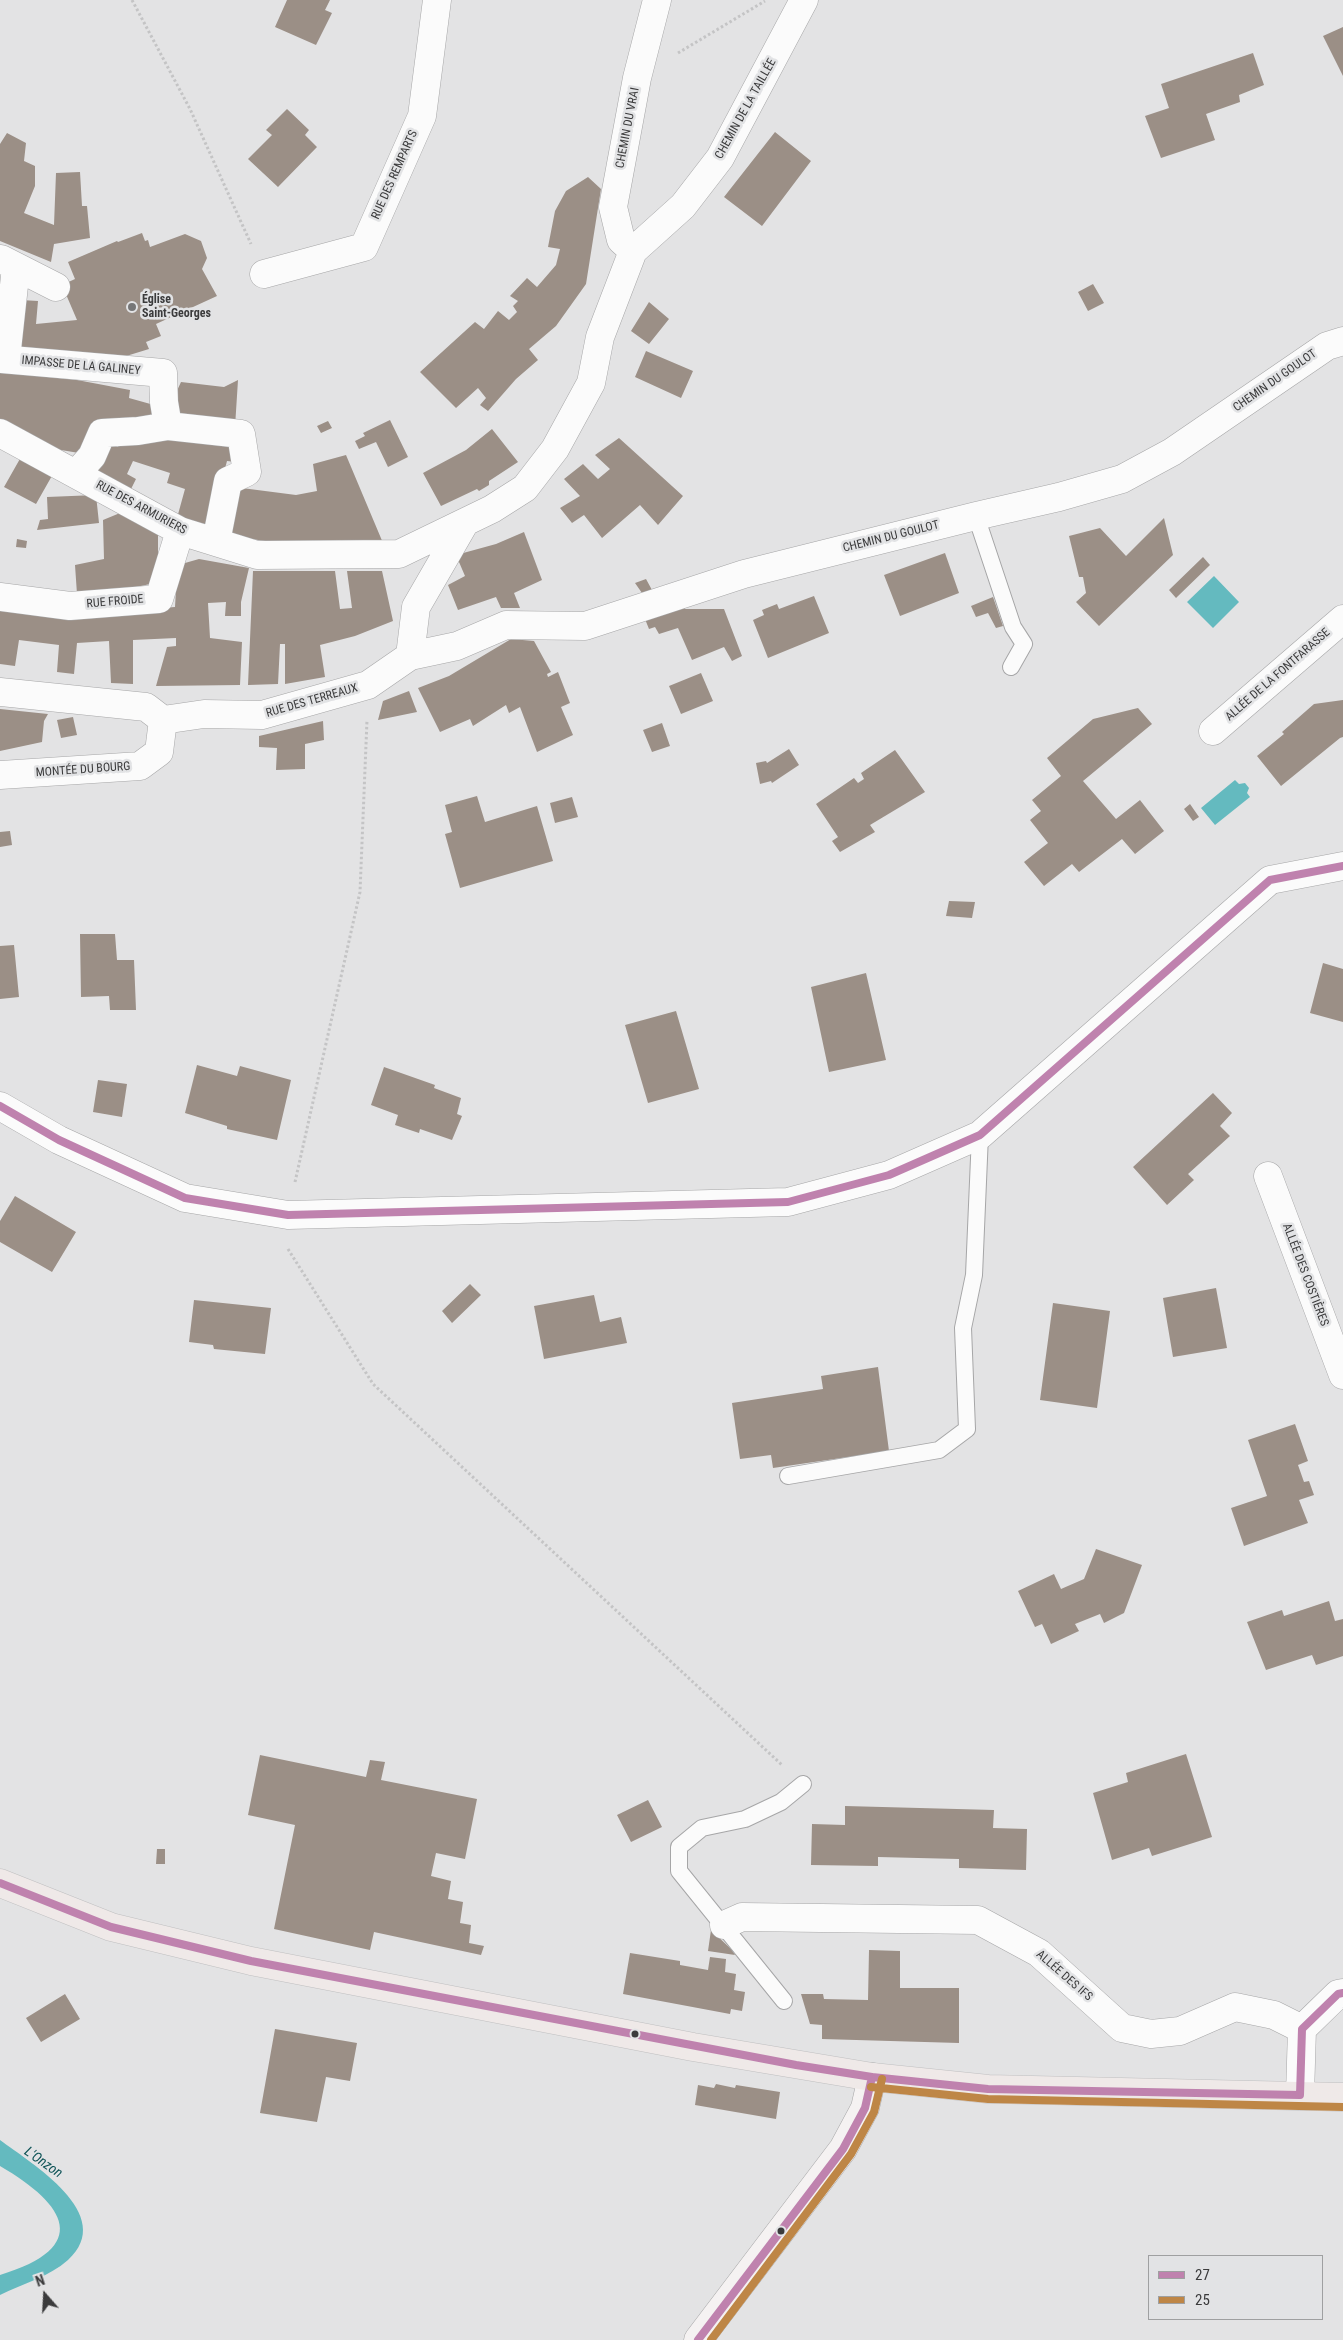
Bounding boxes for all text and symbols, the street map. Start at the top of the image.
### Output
street label: CHEMIN DE LA TAILLÉE [712,56,780,162]
street label: CHEMIN DU VRAI [613,86,643,170]
street label: RUE DES REMPARTS [369,128,421,222]
place label: Église Saint-Georges [142,293,211,321]
marker: Église Saint-Georges [126,301,138,313]
street label: CHEMIN DU GOULOT [1231,347,1319,415]
street label: IMPASSE DE LA GALINEY [21,354,141,378]
street label: RUE DES ARMURIERS [93,478,189,538]
street label: CHEMIN DU GOULOT [841,518,941,556]
street label: RUE FROIDE [86,592,144,612]
street label: ALLÉE DE LA FONTFARASSE [1223,626,1333,724]
street label: RUE DES TERREAUX [264,681,360,721]
street label: MONTÉE DU BOURG [35,760,131,780]
street label: ALLÉE DES COSTIÈRES [1279,1222,1331,1328]
street label: ALLÉE DES IFS [1033,1948,1095,2004]
unlabelled marker [630,2029,640,2039]
water label: L'Onzon [21,2144,65,2182]
unlabelled marker [776,2226,786,2236]
legend [1148,2255,1323,2320]
text: 27 [1195,2266,1210,2284]
north arrow [20,2270,70,2320]
text: N [33,2272,47,2290]
text: 25 [1195,2291,1210,2309]

